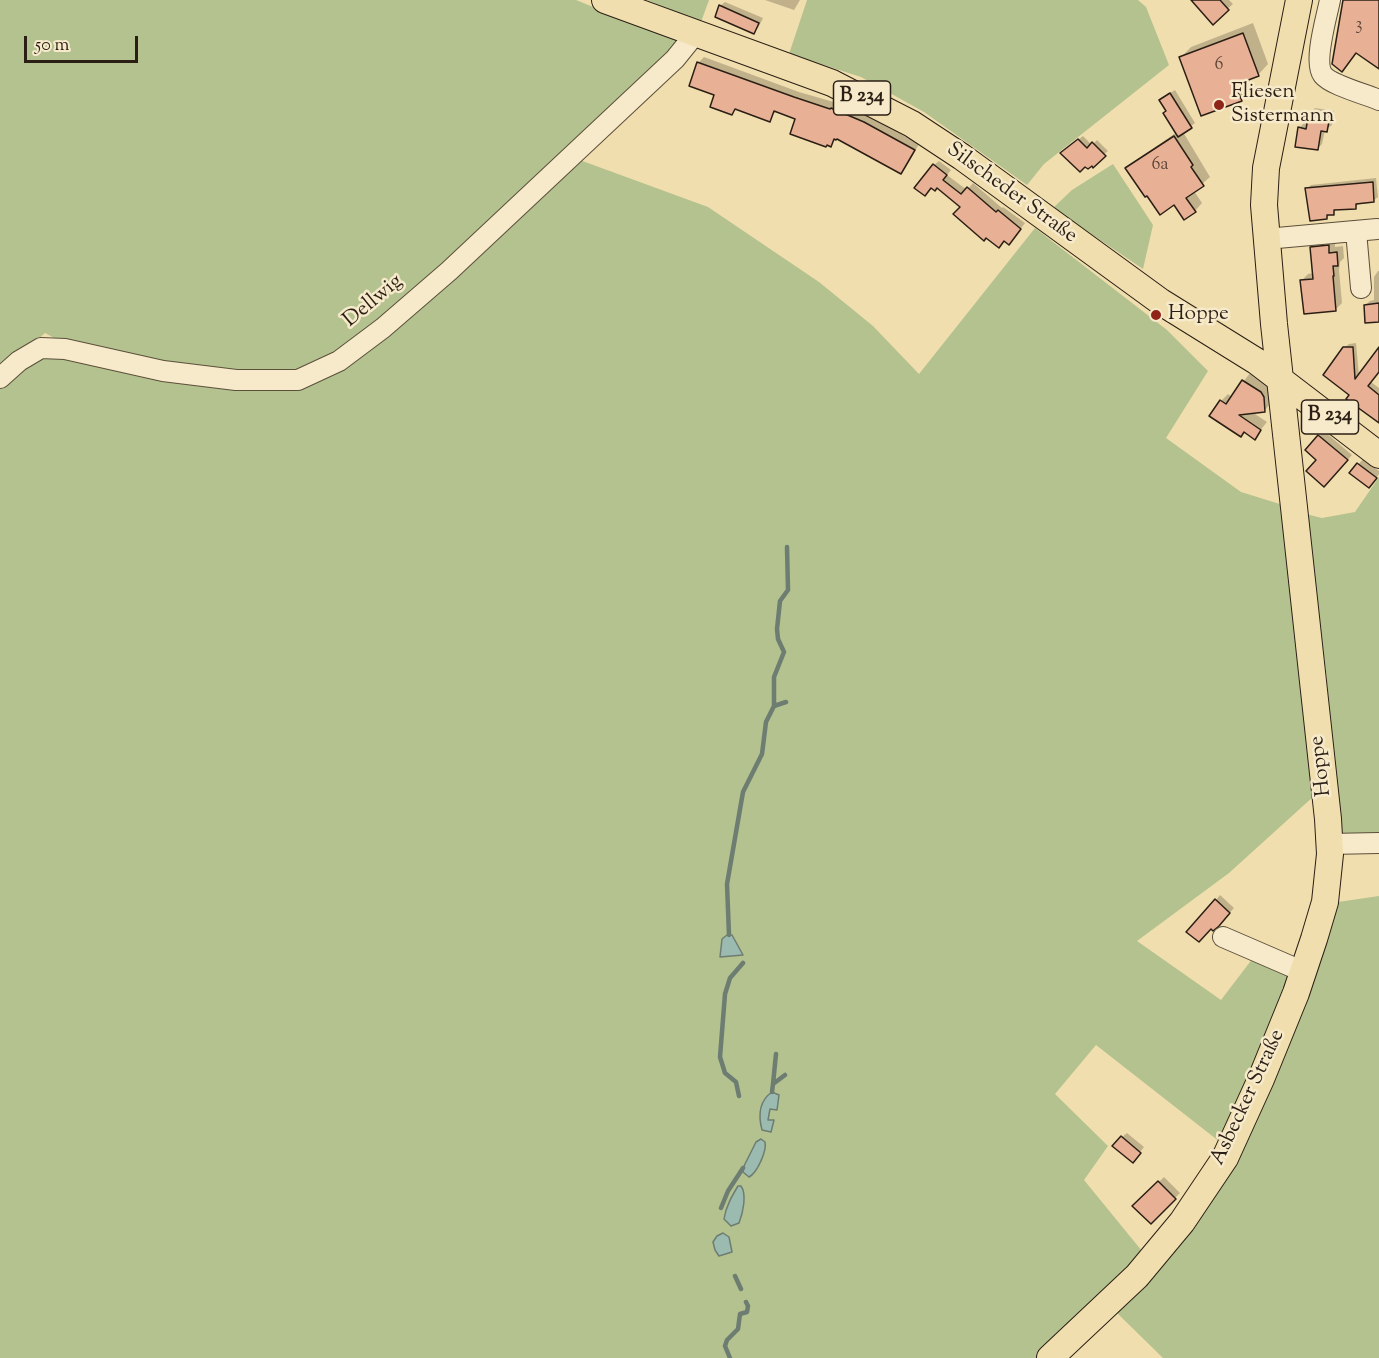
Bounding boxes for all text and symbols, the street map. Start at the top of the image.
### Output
house number: 3 [1355,15,1363,37]
scale bar [27,24,141,62]
text: 50 m [35,33,69,59]
house number: 6 [1215,55,1223,77]
place label: Fliesen Sistermann [1231,80,1334,130]
road number: B 234 [834,81,890,115]
marker: Fliesen Sistermann [1212,98,1226,112]
street label: Silscheder Straße [941,138,1081,250]
house number: 6a [1151,155,1169,177]
street label: Dellwig [339,270,409,334]
place label: Hoppe [1168,302,1229,328]
marker: Hoppe [1149,308,1163,322]
road number: B 234 [1302,400,1358,434]
street label: Hoppe [1306,734,1338,798]
street label: Asbecker Straße [1207,1026,1291,1170]

